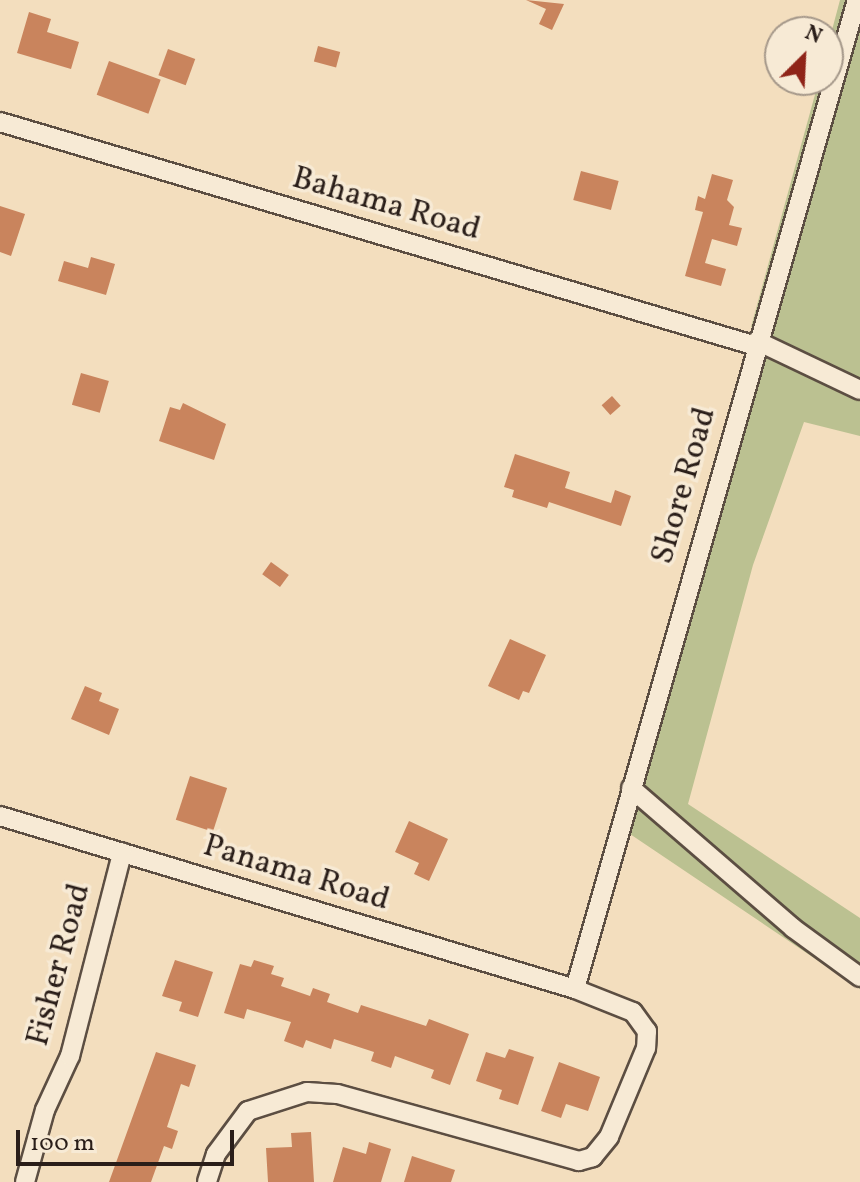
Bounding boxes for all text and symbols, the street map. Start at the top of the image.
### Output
north arrow [764,16,844,96]
text: N [800,18,827,53]
street label: Bahama Road [288,160,484,250]
street label: Shore Road [644,403,726,569]
street label: Panama Road [198,828,394,920]
street label: Fisher Road [20,880,100,1050]
scale bar [20,1114,238,1164]
text: 100 m [30,1127,95,1161]

